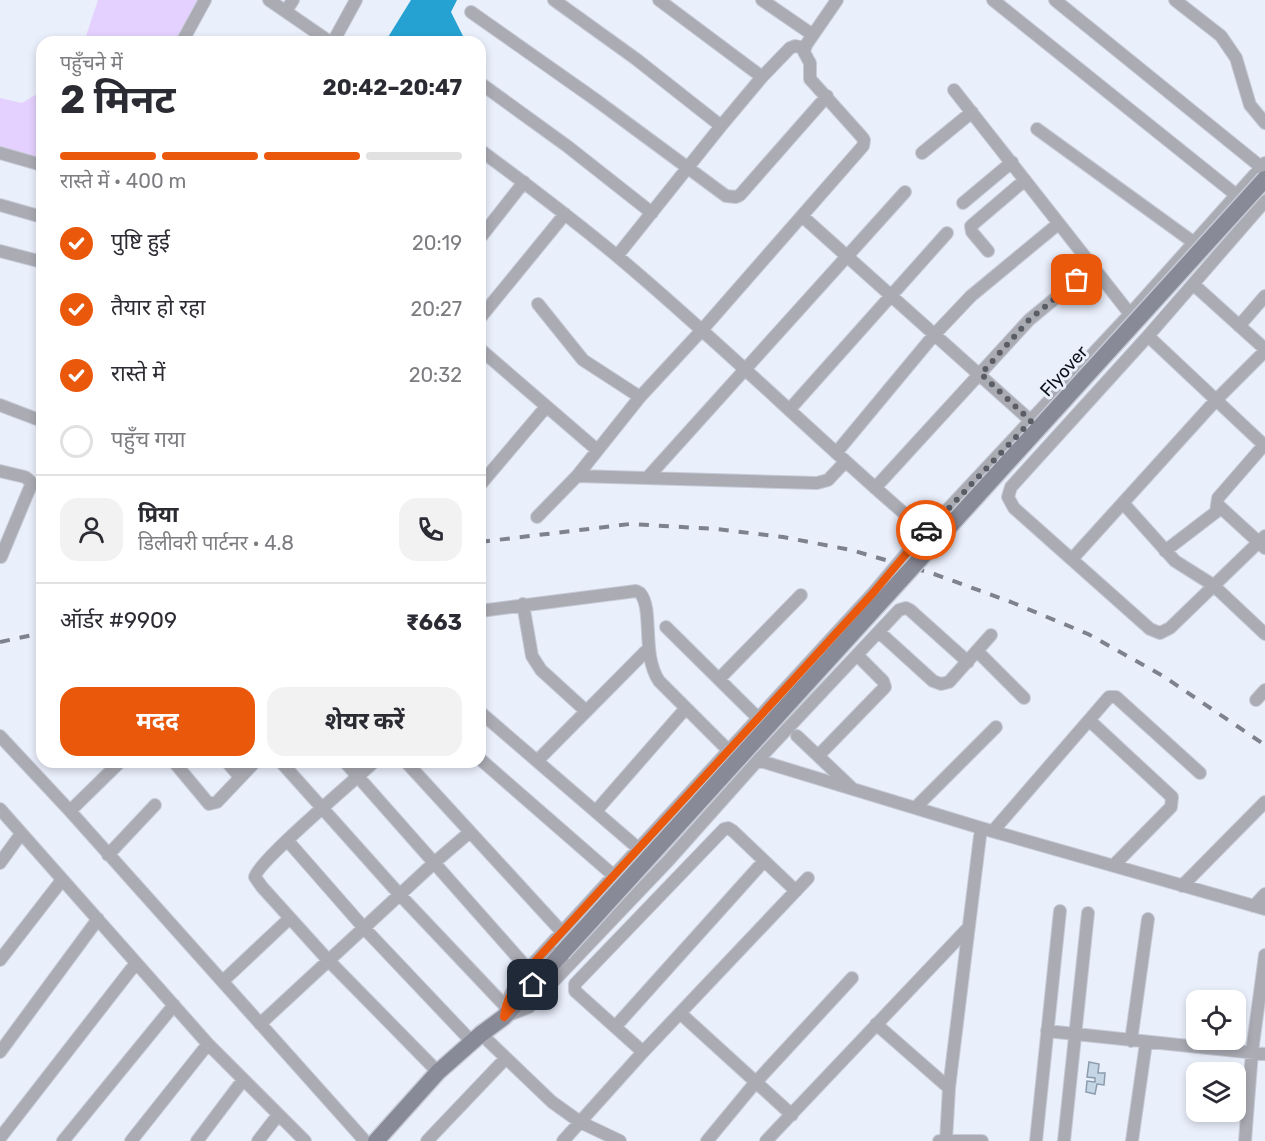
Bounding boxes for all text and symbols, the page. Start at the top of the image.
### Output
text: पहुँचने में [60,51,123,75]
text: 20:42–20:47 [323,74,462,101]
text: 2 मिनट [60,77,176,123]
text: रास्ते में · 400 m [60,169,186,193]
icon: check [60,227,93,260]
text: पुष्टि हुई [111,228,170,255]
text: 20:19 [412,231,462,255]
pin [1051,254,1102,305]
icon: bag [1060,263,1093,296]
icon: check [60,293,93,326]
text: तैयार हो रहा [111,294,206,321]
text: 20:27 [410,297,462,321]
street label: Flyover [1035,341,1093,401]
icon: check [60,359,93,392]
text: रास्ते में [111,360,165,387]
text: 20:32 [409,363,462,387]
text: पहुँच गया [111,426,185,453]
button: person [60,498,123,561]
button: phone [399,498,462,561]
courier [896,500,956,560]
text: प्रिया [138,501,178,528]
icon: car [910,514,943,547]
text: डिलीवरी पार्टनर · 4.8 [138,531,294,555]
text: ऑर्डर #9909 [60,607,177,634]
text: ₹663 [406,609,462,636]
button: मदद [60,687,255,756]
button: शेयर करें [267,687,462,756]
pin [507,959,558,1010]
icon: home [516,968,549,1001]
map controls [1186,990,1246,1122]
button: locate [1186,990,1246,1050]
button: layers [1186,1062,1246,1122]

